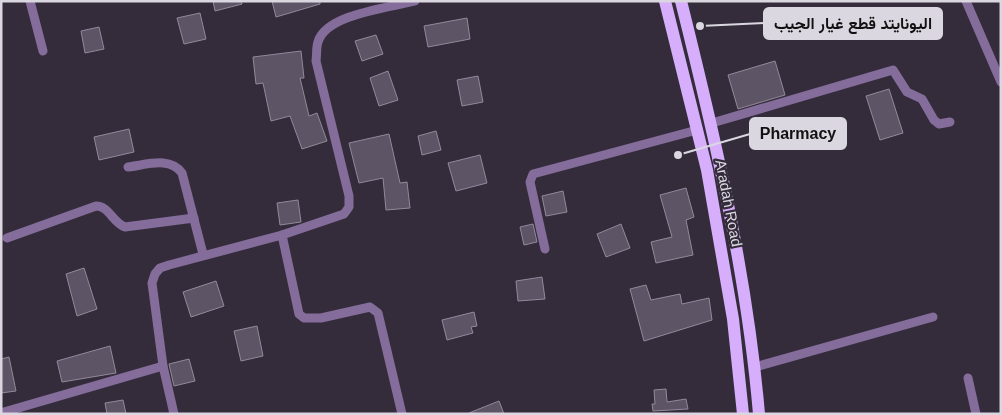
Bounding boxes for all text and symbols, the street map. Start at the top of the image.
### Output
callout: اليونايتد قطع غيار الجيب [764,8,942,39]
text: اليونايتد قطع غيار الجيب [774,15,932,35]
callout: Pharmacy [750,118,846,149]
text: Pharmacy [760,125,836,142]
street label: Aradah Road [712,158,746,248]

